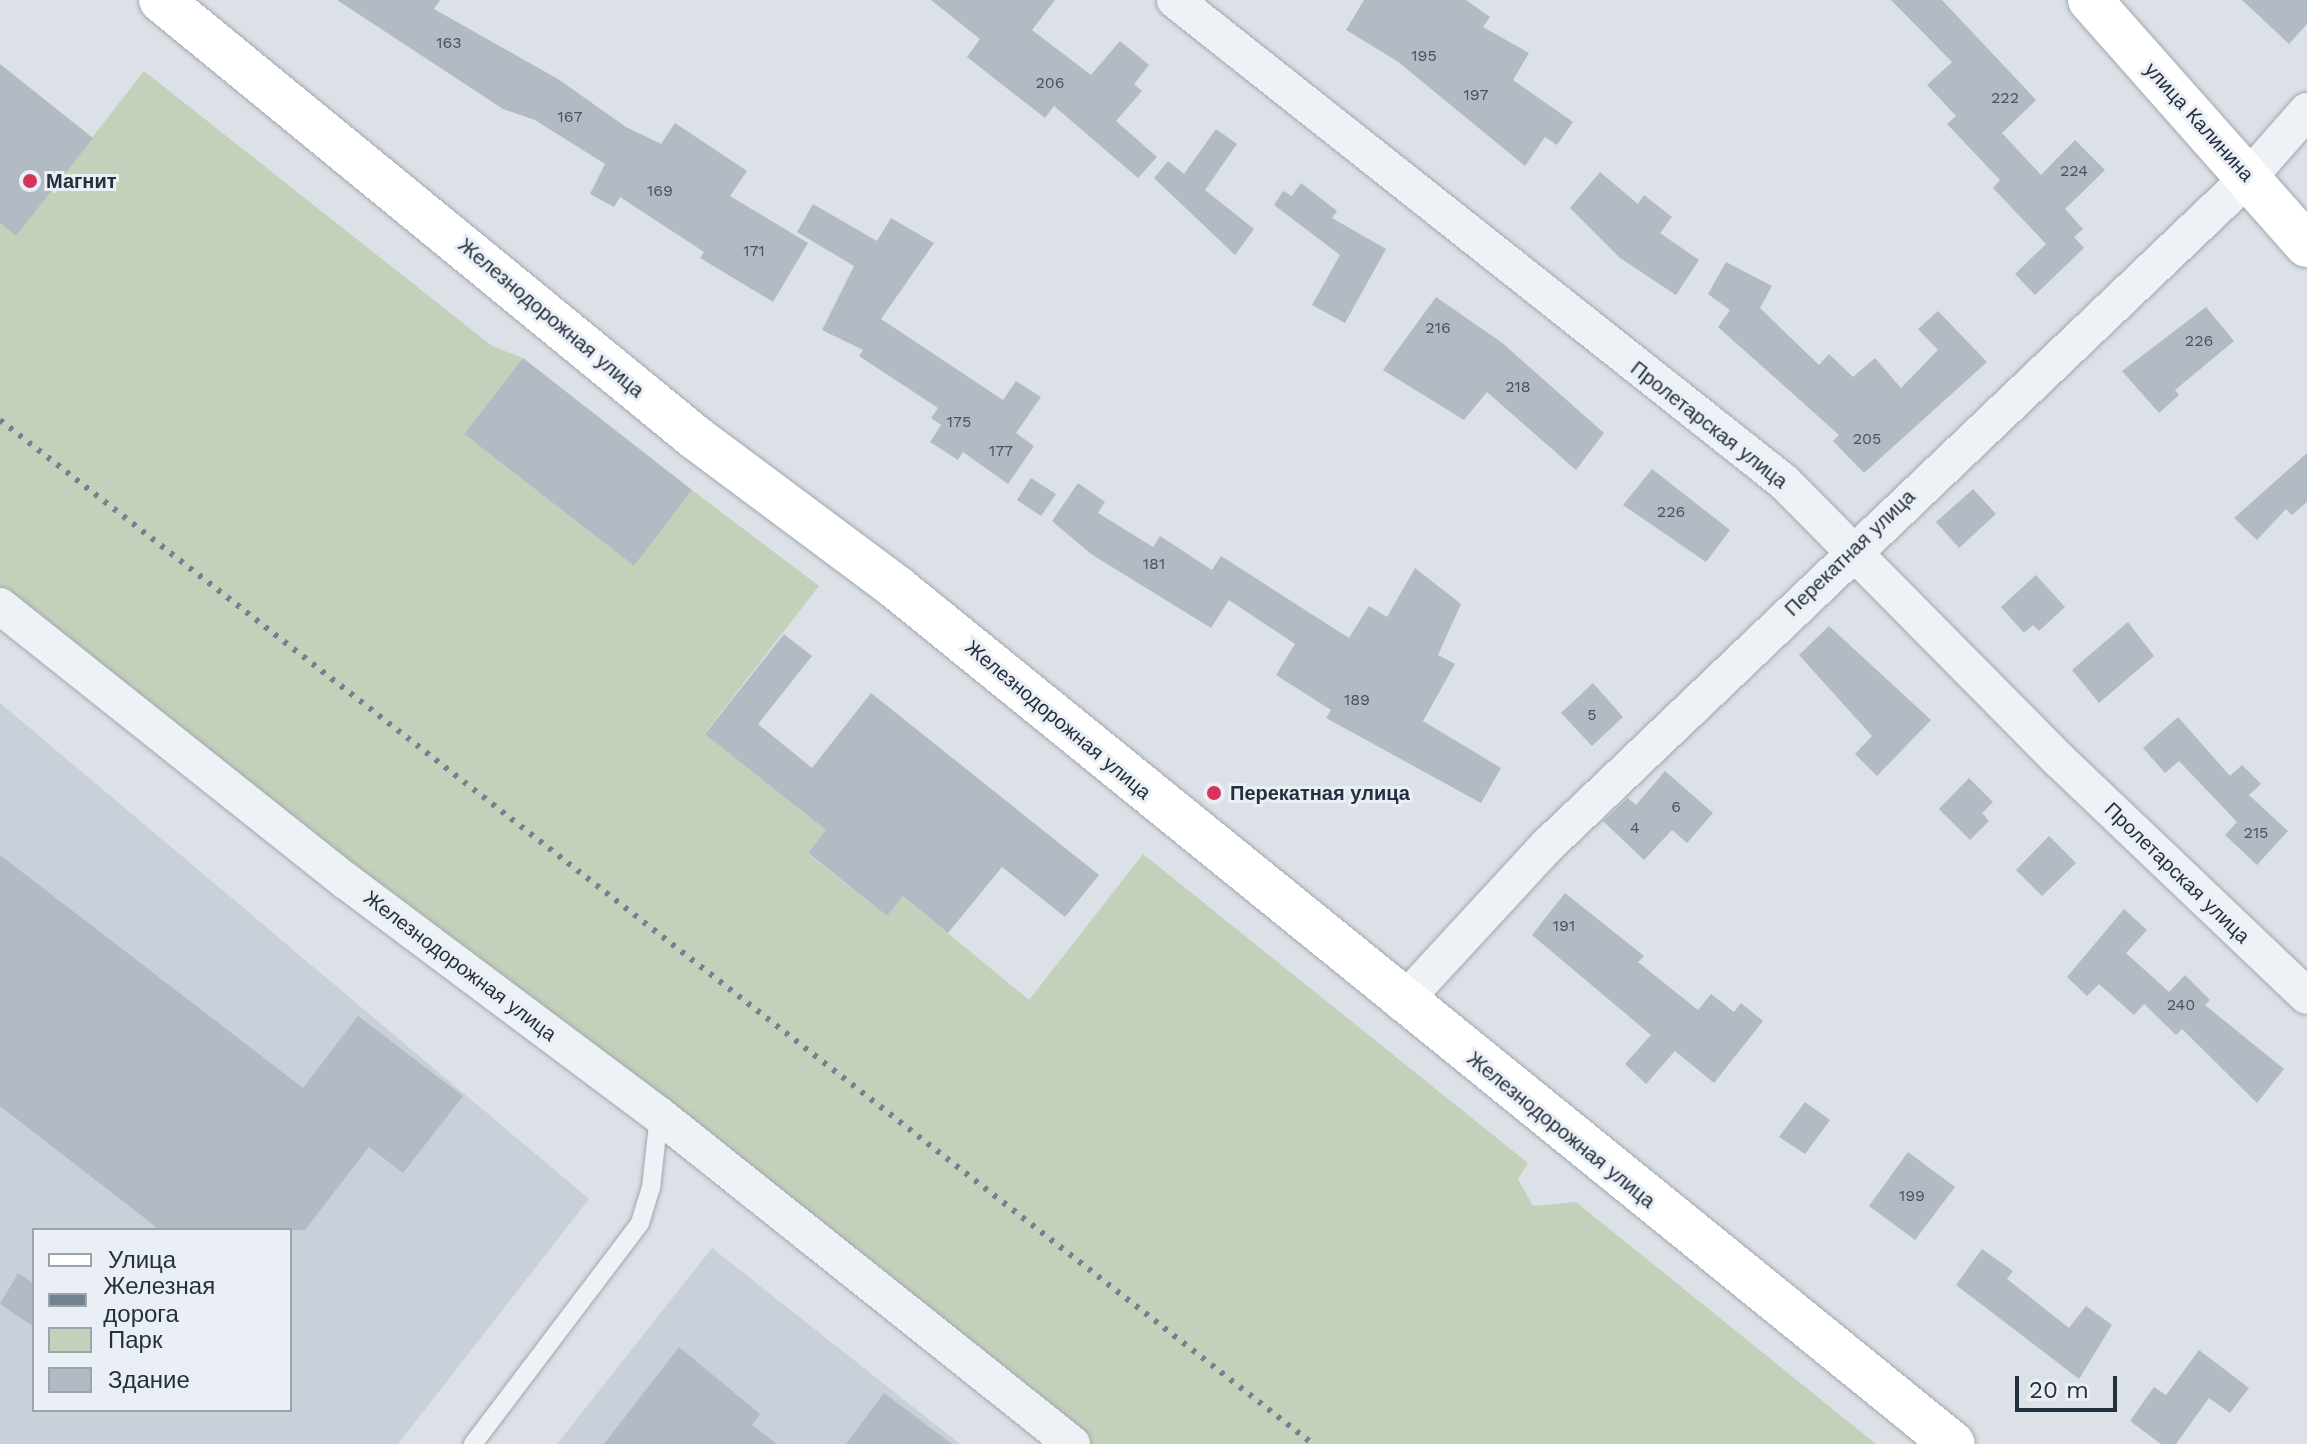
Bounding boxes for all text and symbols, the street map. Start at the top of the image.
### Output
house number: 163 [436,33,462,53]
house number: 195 [1411,46,1437,66]
street label: улица Калинина [2139,58,2259,186]
house number: 206 [1035,73,1065,93]
house number: 197 [1464,85,1488,105]
house number: 222 [1991,88,2019,108]
house number: 167 [558,107,582,127]
house number: 224 [2060,161,2088,181]
place label: Магнит [46,169,117,193]
marker: Магнит [21,172,39,190]
house number: 169 [647,181,673,201]
street label: Железнодорожная улица [453,233,649,403]
house number: 171 [743,241,765,261]
house number: 216 [1425,318,1451,338]
house number: 226 [2185,331,2213,351]
street label: Пролетарская улица [1626,356,1792,494]
house number: 218 [1505,377,1531,397]
house number: 175 [947,412,971,432]
house number: 205 [1853,429,1881,449]
house number: 177 [989,441,1013,461]
street label: Перекатная улица [1780,485,1920,621]
house number: 226 [1657,502,1685,522]
house number: 181 [1143,554,1165,574]
street label: Железнодорожная улица [960,635,1156,805]
house number: 189 [1344,690,1370,710]
house number: 5 [1587,705,1597,725]
place label: Перекатная улица [1230,781,1410,805]
marker: Перекатная улица [1205,784,1223,802]
house number: 6 [1671,797,1681,817]
street label: Пролетарская улица [2099,798,2255,948]
house number: 4 [1630,818,1640,838]
house number: 215 [2244,823,2268,843]
street label: Железнодорожная улица [359,886,561,1046]
house number: 191 [1553,916,1575,936]
house number: 240 [2167,995,2195,1015]
street label: Железнодорожная улица [1462,1047,1660,1213]
house number: 199 [1899,1186,1925,1206]
legend [32,1228,292,1412]
text: Улица [108,1246,176,1274]
text: Железная дорога [103,1272,215,1328]
text: Парк [108,1326,162,1354]
scale bar [2019,1360,2121,1410]
text: Здание [108,1366,190,1394]
text: 20 m [2029,1376,2089,1404]

